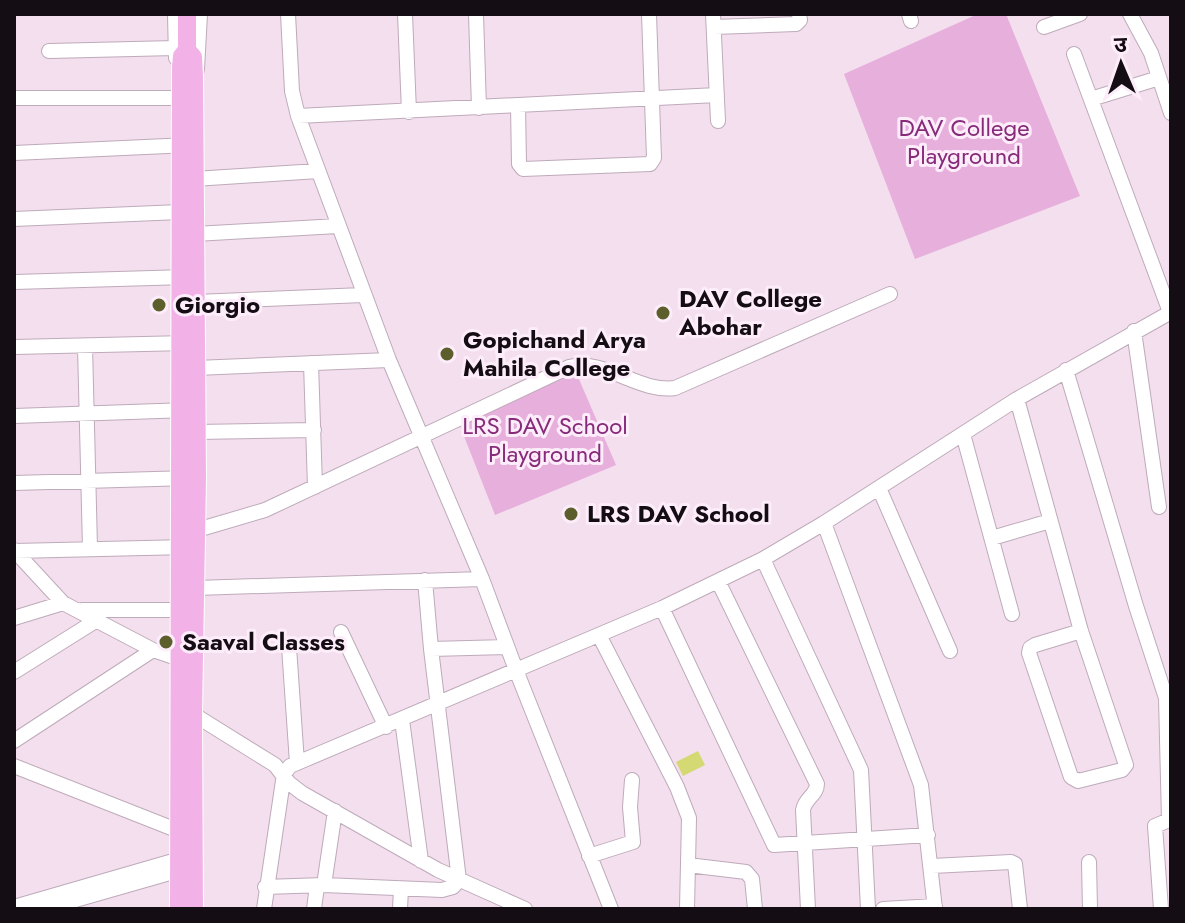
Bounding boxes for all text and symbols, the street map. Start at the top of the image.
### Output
north arrow [1081,24,1161,104]
text: उ [1113,28,1128,60]
park label: DAV College Playground [898,110,1030,173]
place label: DAV College Abohar [678,281,822,344]
place label: Giorgio [175,287,260,322]
marker: Giorgio [150,296,168,314]
marker: DAV College Abohar [654,304,672,322]
place label: Gopichand Arya Mahila College [463,322,646,385]
marker: Gopichand Arya Mahila College [438,345,456,363]
park label: LRS DAV School Playground [462,408,628,471]
place label: LRS DAV School [587,496,770,531]
marker: LRS DAV School [562,505,580,523]
place label: Saaval Classes [182,624,345,659]
marker: Saaval Classes [157,633,175,651]

